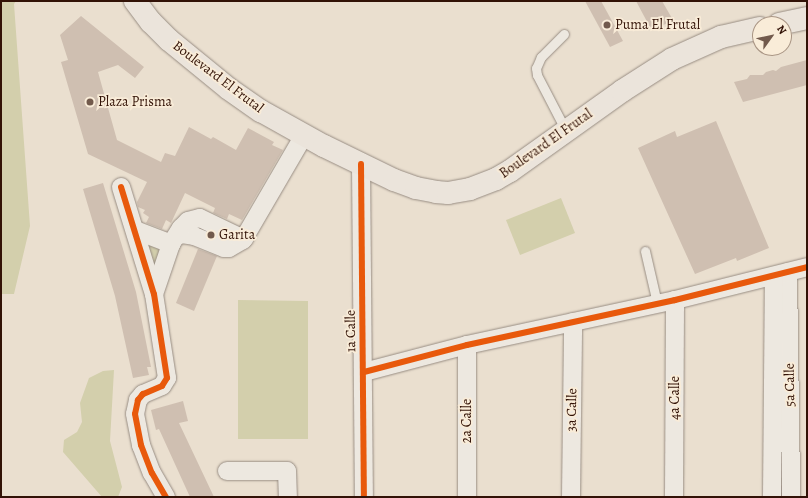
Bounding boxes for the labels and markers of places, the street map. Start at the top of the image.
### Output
place label: Puma El Frutal [615,17,700,33]
marker: Puma El Frutal [602,20,612,30]
place label: Plaza Prisma [98,94,172,110]
marker: Plaza Prisma [85,97,95,107]
place label: Garita [219,227,255,243]
marker: Garita [206,230,216,240]

